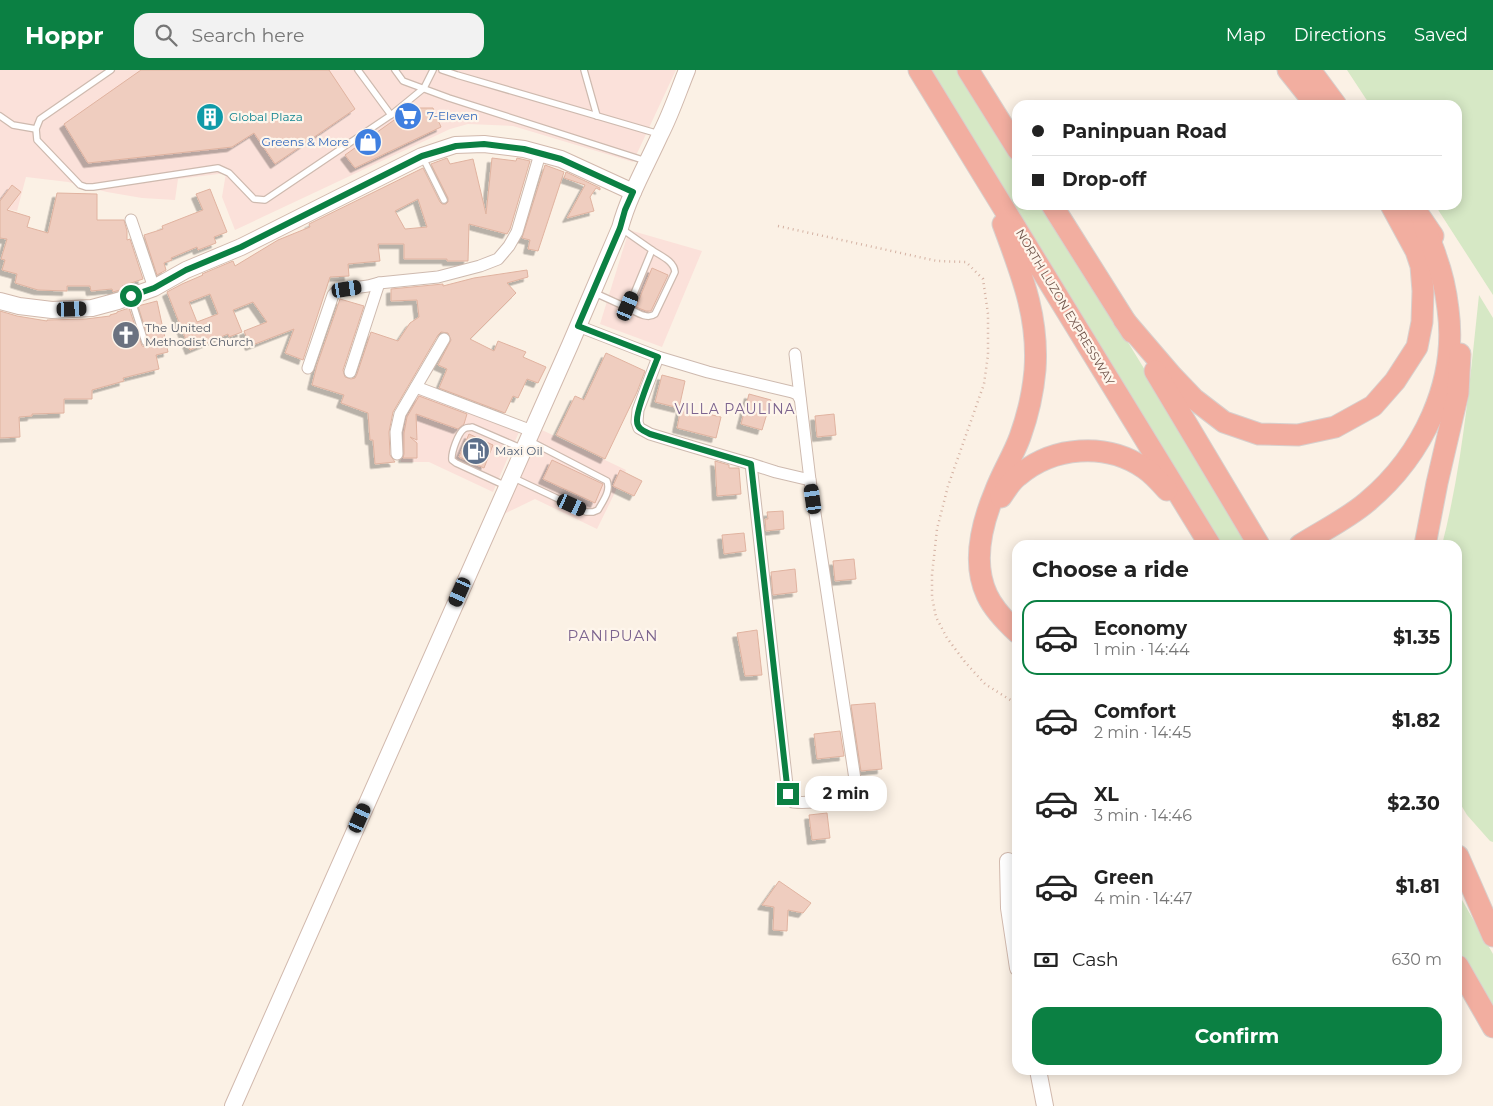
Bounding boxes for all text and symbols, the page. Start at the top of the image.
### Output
search box [134,13,484,58]
text: Hoppr [25,21,104,50]
icon: search [152,21,180,49]
text: Search here [192,24,305,47]
text: Map [1226,24,1266,46]
text: Directions [1294,24,1386,46]
text: Saved [1414,24,1468,46]
supermarket icon: 7-Eleven [393,101,423,131]
building icon: Global Plaza [195,102,225,132]
place label: 7-Eleven [427,108,478,123]
place label: Global Plaza [229,109,303,124]
text: Paninpuan Road [1062,120,1227,143]
shop icon: Greens & More [353,127,383,157]
place label: Greens & More [261,134,349,149]
text: Drop-off [1062,168,1146,191]
street label: NORTH LUZON EXPRESSWAY [1013,226,1118,388]
car [331,279,362,299]
route start [120,285,142,307]
car [615,289,640,323]
car [56,301,87,317]
church icon: The United Methodist Church [111,320,141,350]
place label: The United Methodist Church [145,320,254,349]
district label: VILLA PAULINA [674,400,796,418]
fuel station icon: Maxi Oil [461,436,491,466]
place label: Maxi Oil [495,443,543,458]
car [803,483,822,515]
car [555,492,588,518]
text: Choose a ride [1032,556,1189,583]
car [447,575,472,609]
icon: car [1034,615,1079,660]
text: Economy [1094,617,1187,640]
district label: PANIPUAN [568,626,658,645]
text: $1.35 [1393,626,1440,649]
text: 1 min · 14:44 [1094,640,1189,659]
icon: car [1034,698,1079,743]
text: Comfort [1094,700,1176,723]
text: $1.82 [1392,709,1440,732]
text: 2 min · 14:45 [1094,723,1191,742]
callout: 2 min [806,776,888,812]
icon: car [1034,781,1079,826]
route end [777,783,799,805]
text: XL [1094,783,1119,806]
text: 2 min [823,784,869,803]
text: $2.30 [1387,792,1440,815]
car [347,801,372,835]
text: 3 min · 14:46 [1094,806,1192,825]
icon: car [1034,864,1079,909]
text: Green [1094,866,1154,889]
text: $1.81 [1395,875,1440,898]
text: 4 min · 14:47 [1094,889,1192,908]
icon: cash [1032,946,1060,974]
text: Cash [1072,948,1119,971]
text: 630 m [1391,950,1442,969]
button: Confirm [1032,1007,1442,1065]

